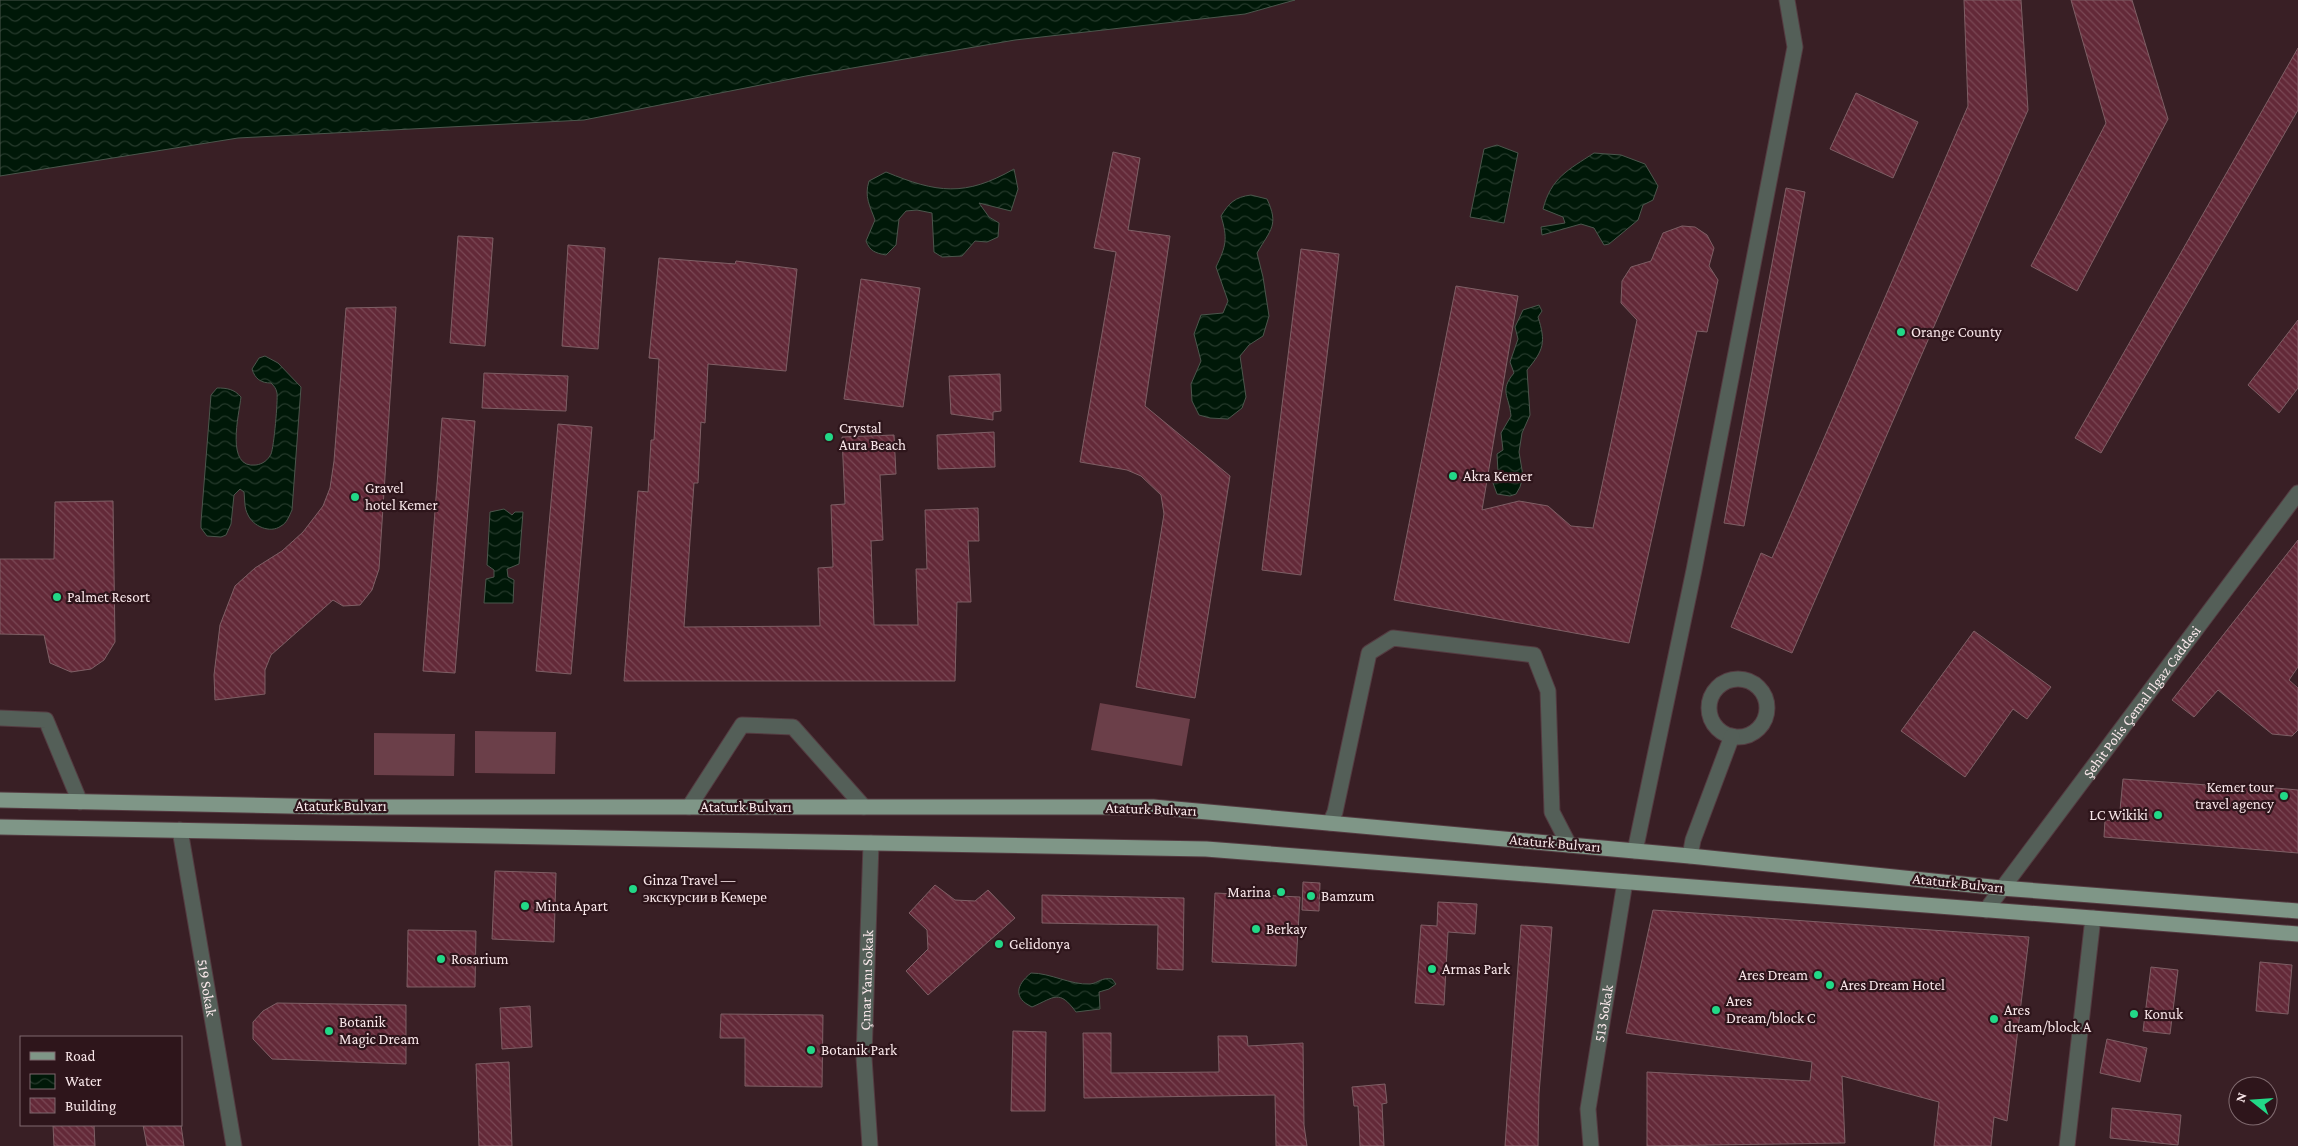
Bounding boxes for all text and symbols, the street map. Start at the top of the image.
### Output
place label: Orange County [1911,324,2002,341]
marker: Orange County [1895,326,1907,338]
place label: Crystal Aura Beach [839,420,906,453]
marker: Crystal Aura Beach [823,431,835,443]
place label: Akra Kemer [1463,468,1533,484]
marker: Akra Kemer [1447,470,1459,482]
place label: Gravel hotel Kemer [365,480,438,513]
marker: Gravel hotel Kemer [349,491,361,503]
place label: Palmet Resort [67,589,151,605]
marker: Palmet Resort [51,591,63,603]
street label: Şehit Polis Çemal Ilgaz Caddesi [2080,623,2204,782]
place label: Kemer tour travel agency [2195,779,2275,813]
marker: Kemer tour travel agency [2278,790,2290,802]
street label: Ataturk Bulvarı [295,798,387,814]
street label: Ataturk Bulvarı [700,799,792,815]
street label: Ataturk Bulvarı [1105,799,1197,819]
place label: LC Wikiki [2089,807,2148,823]
marker: LC Wikiki [2152,809,2164,821]
street label: Ataturk Bulvarı [1509,831,1601,855]
street label: Ataturk Bulvarı [1912,870,2004,896]
place label: Ginza Travel — экскурсии в Кемере [643,872,767,905]
marker: Ginza Travel — экскурсии в Кемере [627,883,639,895]
place label: Marina [1227,884,1271,900]
marker: Marina [1275,886,1287,898]
place label: Bamzum [1321,888,1375,904]
marker: Bamzum [1305,890,1317,902]
place label: Minta Apart [535,898,609,915]
marker: Minta Apart [519,900,531,912]
place label: Berkay [1266,921,1307,938]
marker: Berkay [1250,923,1262,935]
street label: Çınar Yanı Sokak [857,929,876,1031]
place label: Gelidonya [1009,936,1070,953]
marker: Gelidonya [993,938,1005,950]
place label: Rosarium [451,951,509,967]
marker: Rosarium [435,953,447,965]
street label: 519 Sokak [194,958,220,1019]
place label: Armas Park [1442,961,1511,977]
marker: Armas Park [1426,963,1438,975]
place label: Ares Dream [1739,967,1808,983]
marker: Ares Dream [1812,969,1824,981]
place label: Ares Dream Hotel [1840,977,1945,993]
marker: Ares Dream Hotel [1824,979,1836,991]
street label: 513 Sokak [1591,983,1616,1043]
place label: Ares Dream/block C [1726,993,1816,1026]
place label: Ares dream/block A [2004,1002,2092,1035]
marker: Ares Dream/block C [1710,1004,1722,1016]
place label: Konuk [2144,1006,2184,1022]
marker: Konuk [2128,1008,2140,1020]
marker: Ares dream/block A [1988,1013,2000,1025]
place label: Botanik Magic Dream [339,1014,419,1048]
marker: Botanik Magic Dream [323,1025,335,1037]
legend [20,1036,182,1126]
place label: Botanik Park [821,1042,898,1058]
marker: Botanik Park [805,1044,817,1056]
text: Road [65,1048,96,1064]
text: Water [65,1073,102,1089]
north arrow [2228,1076,2278,1126]
text: N [2232,1090,2250,1104]
text: Building [65,1098,116,1115]

